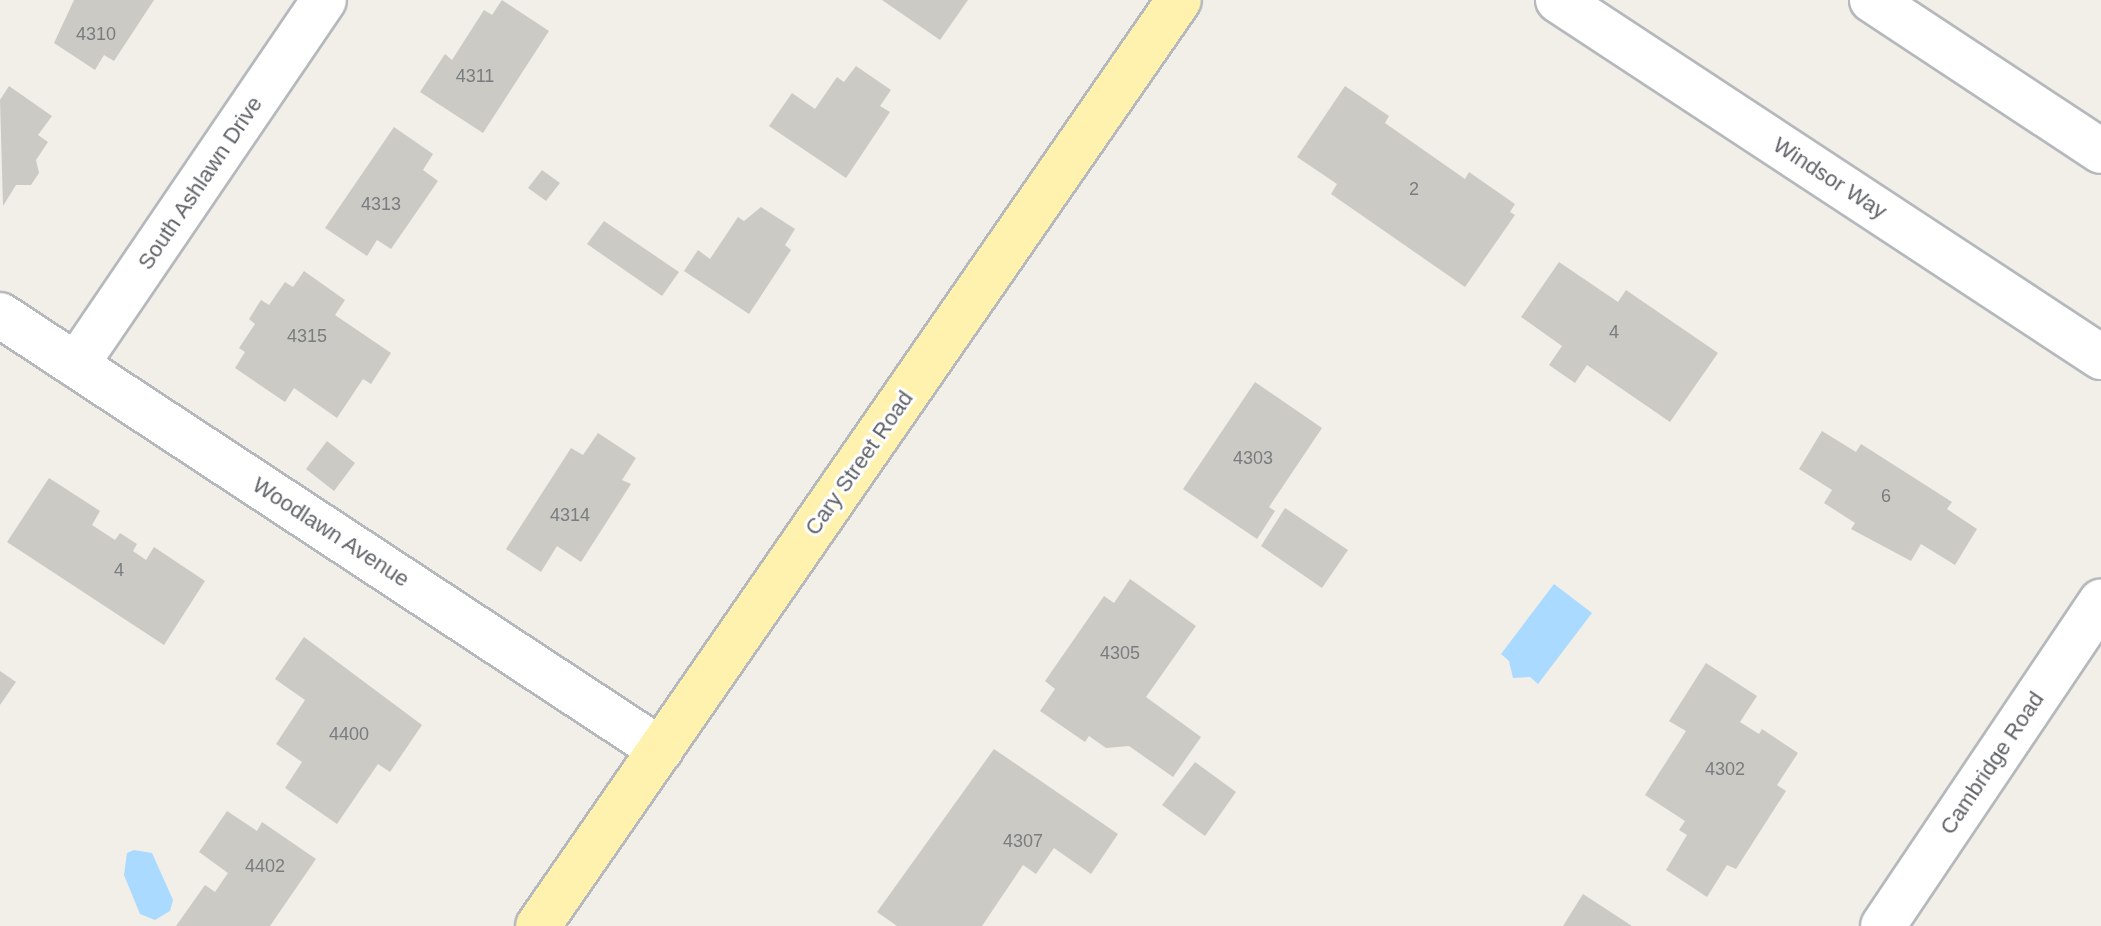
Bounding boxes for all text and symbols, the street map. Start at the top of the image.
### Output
house number: 4310 [76,23,116,45]
house number: 4311 [456,65,494,87]
street label: South Ashlawn Drive [132,91,268,275]
street label: Windsor Way [1768,132,1892,224]
house number: 2 [1409,178,1419,200]
house number: 4313 [361,193,401,215]
house number: 4 [1609,321,1619,343]
house number: 4315 [287,325,327,347]
street label: Cary Street Road [799,386,919,540]
house number: 4303 [1233,447,1273,469]
street label: Woodlawn Avenue [247,471,415,593]
house number: 6 [1881,485,1891,507]
house number: 4314 [550,504,590,526]
house number: 4 [114,559,124,581]
house number: 4305 [1100,642,1140,664]
street label: Cambridge Road [1935,687,2049,839]
house number: 4400 [329,723,369,745]
house number: 4302 [1705,758,1745,780]
house number: 4307 [1003,830,1043,852]
house number: 4402 [245,855,285,877]

